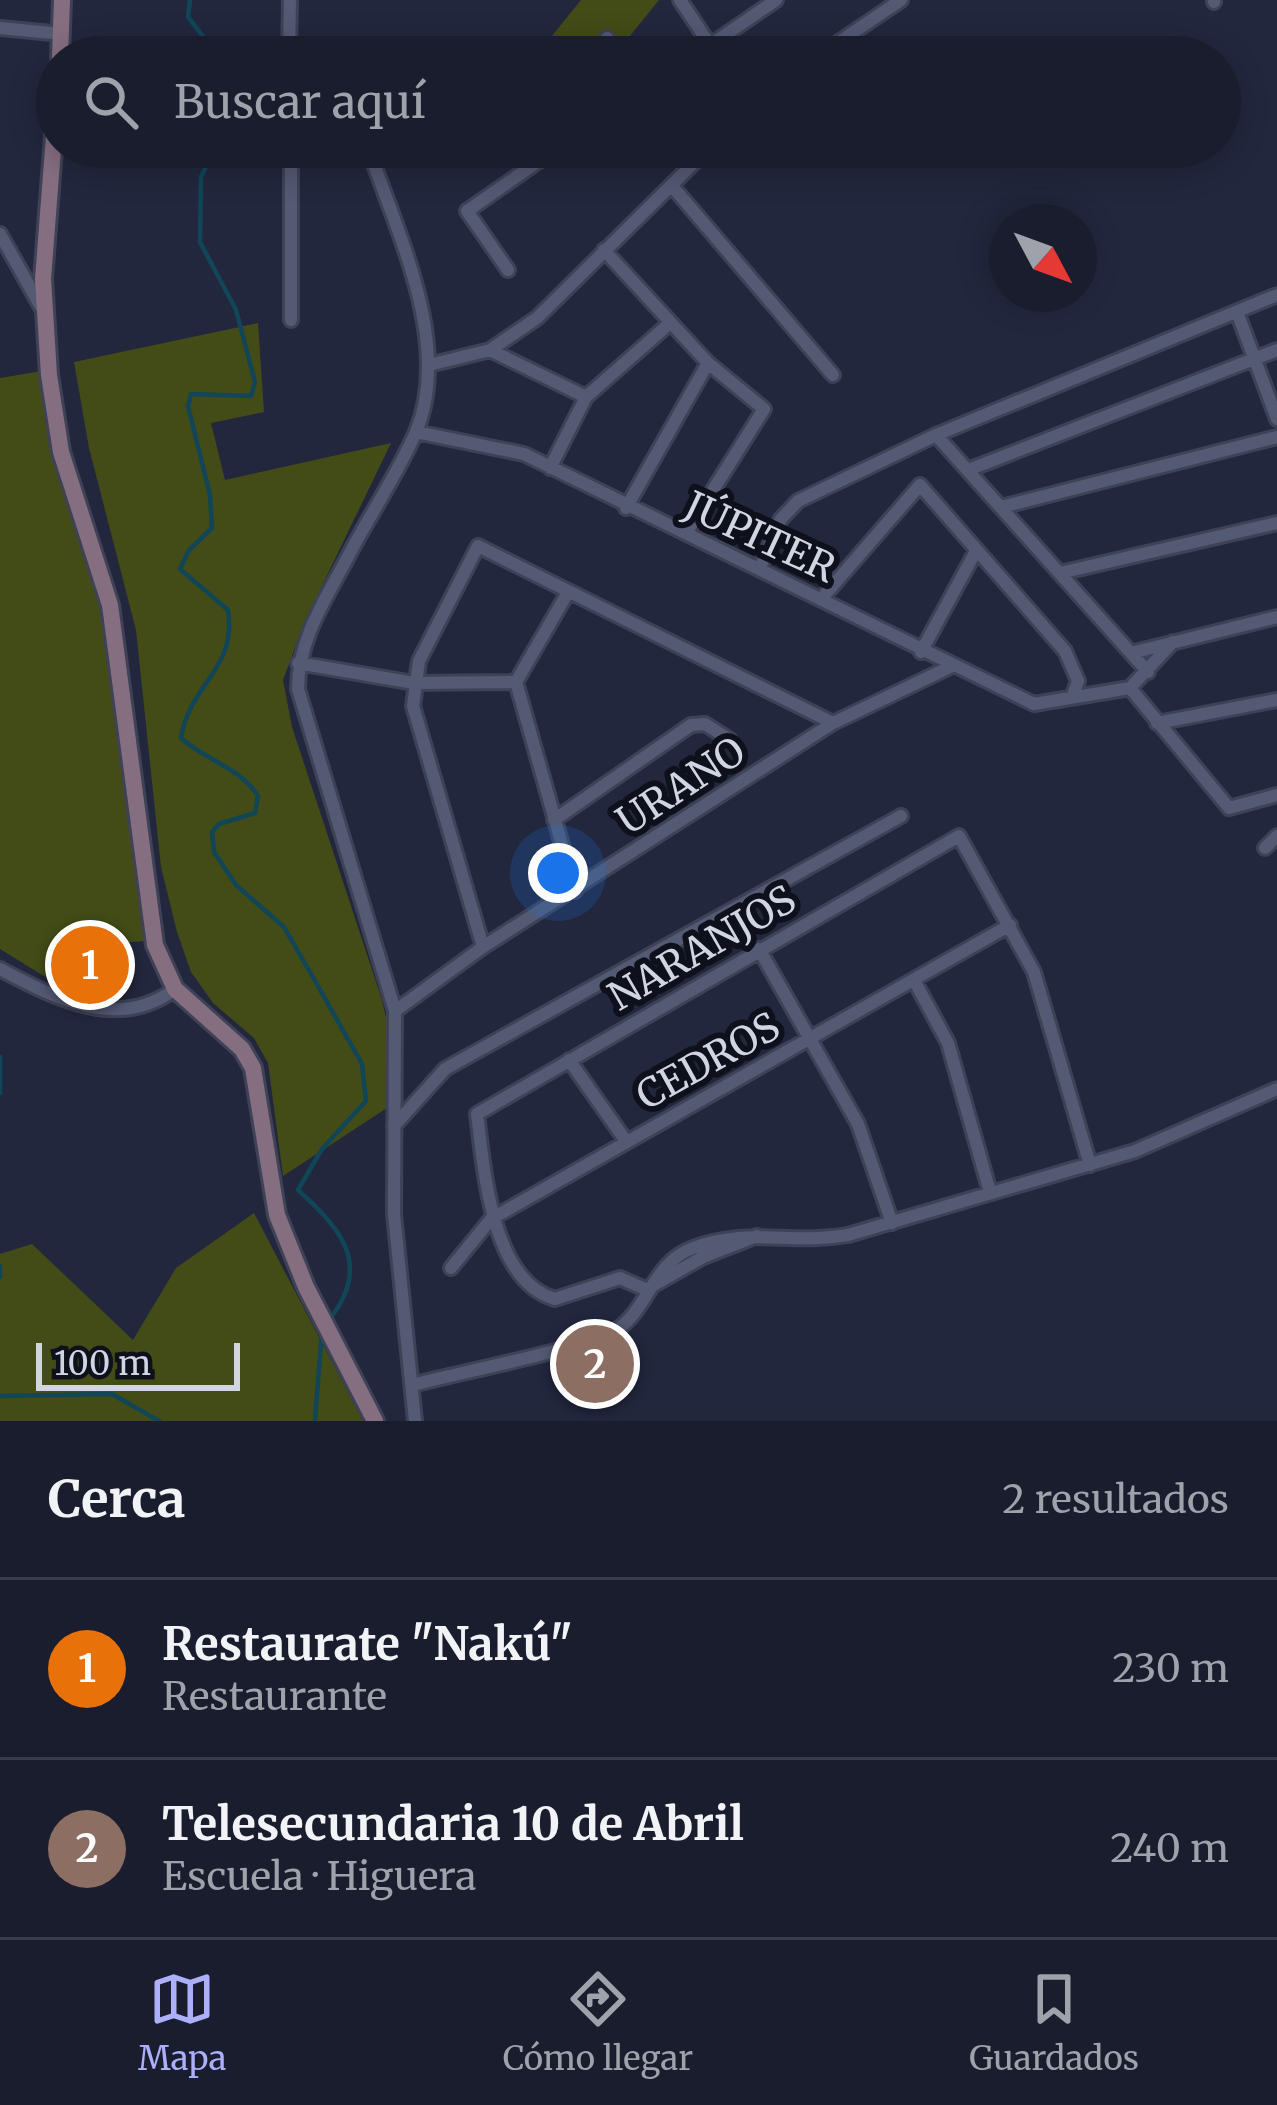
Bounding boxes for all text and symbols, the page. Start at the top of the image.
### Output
search box [36,36,1241,168]
icon: search [78,69,144,135]
text: Buscar aquí [174,74,425,130]
north arrow [989,204,1097,312]
street label: JÚPITER [676,479,844,593]
street label: URANO [608,726,754,846]
your location [528,843,588,903]
street label: NARANJOS [600,875,804,1021]
pin: 1 [51,920,129,1010]
street label: CEDROS [628,1002,788,1120]
pin: 2 [556,1319,634,1409]
scale bar [36,1337,240,1390]
text: 100 m [54,1343,151,1384]
text: Cerca [48,1467,186,1531]
text: 2 resultados [1002,1475,1229,1524]
text: Restaurate "Nakú" [162,1616,573,1672]
text: 1 [78,1644,96,1693]
text: 230 m [1112,1644,1229,1693]
text: Restaurante [162,1672,387,1721]
text: Telesecundaria 10 de Abril [162,1796,744,1852]
text: 2 [76,1824,98,1873]
text: 240 m [1110,1824,1229,1873]
text: Escuela · Higuera [162,1852,476,1901]
tab: Mapa [138,1966,227,2079]
tab: Cómo llegar [503,1966,693,2079]
tab: Guardados [969,1966,1139,2079]

